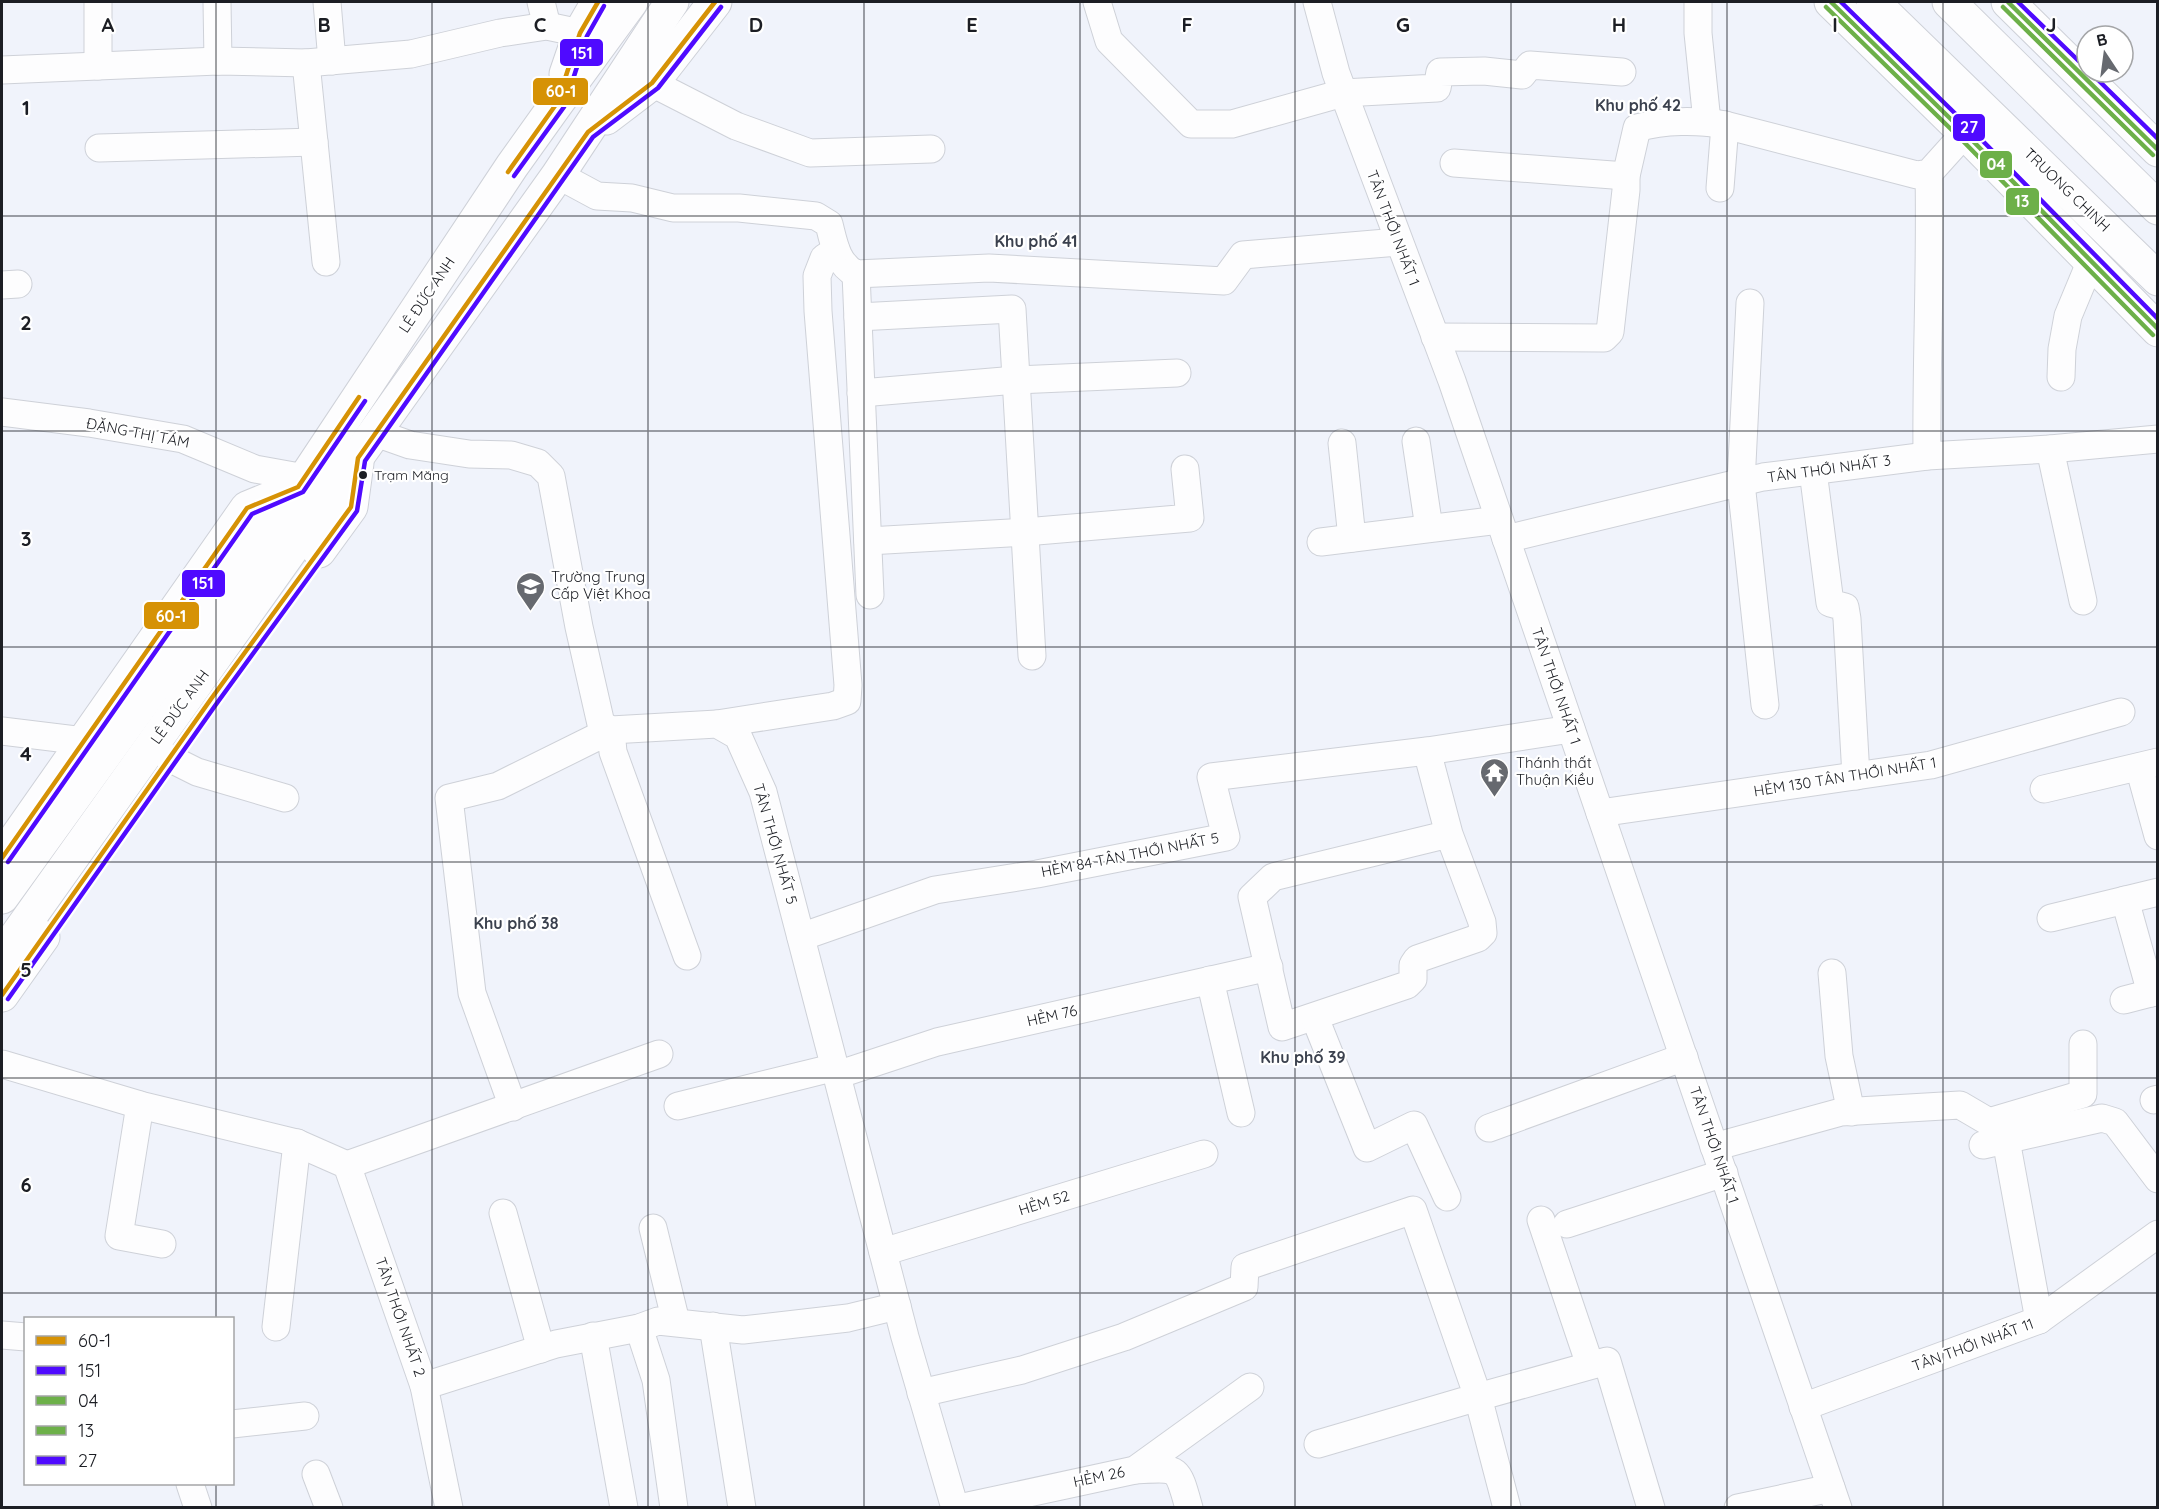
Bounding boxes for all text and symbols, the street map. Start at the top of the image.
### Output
text: A [102,12,115,37]
text: B [317,12,331,37]
text: C [534,12,547,37]
text: D [749,12,763,37]
text: E [966,12,978,37]
text: F [1181,12,1193,37]
text: G [1396,12,1410,37]
text: H [1612,12,1626,37]
text: I [1832,12,1838,37]
text: J [2045,12,2057,37]
north arrow [2075,24,2135,84]
text: B [2094,28,2109,50]
line badge: 151 [559,38,604,67]
text: 151 [571,43,593,63]
line badge: 60-1 [532,77,589,106]
text: 60-1 [546,81,576,101]
text: 1 [22,95,30,120]
district label: Khu phố 42 [1595,95,1681,115]
line badge: 27 [1952,113,1986,142]
text: 27 [1960,117,1978,137]
street label: TRUONG CHINH [2020,144,2114,236]
line badge: 04 [1979,150,2013,179]
text: 04 [1986,154,2006,174]
street label: TÂN THỚI NHẤT 1 [1363,167,1424,288]
line badge: 13 [2005,187,2040,216]
text: 13 [2015,191,2029,211]
district label: Khu phố 41 [995,231,1077,251]
street label: LÊ ĐỨC ANH [394,253,459,336]
text: 2 [20,310,32,335]
street label: ĐẶNG THỊ TÁM [85,413,191,452]
street label: TÂN THỚI NHẤT 3 [1766,450,1892,487]
place label: Trạm Măng [374,466,449,484]
marker: Trạm Măng [357,469,369,481]
text: 3 [21,526,31,551]
place label: Trường Trung Cấp Việt Khoa [551,567,651,603]
line badge: 151 [181,569,226,598]
school or university icon: Trường Trung Cấp Việt Khoa [514,570,546,612]
text: 151 [192,573,214,593]
line badge: 60-1 [143,601,200,630]
text: 60-1 [156,606,186,626]
street label: TÂN THỚI NHẤT 1 [1528,625,1585,747]
street label: LÊ ĐỨC ANH [146,666,213,748]
text: 4 [20,741,32,766]
place label: Thánh thất Thuận Kiều [1516,753,1594,789]
street label: HẺM 130 TÂN THỚI NHẤT 1 [1752,753,1938,800]
temple icon: Thánh thất Thuận Kiều [1479,756,1511,798]
street label: TÂN THỚI NHẤT 5 [749,781,802,907]
street label: HẺM 84 TÂN THỚI NHẤT 5 [1039,828,1221,881]
district label: Khu phố 38 [474,913,559,933]
text: 5 [20,957,32,982]
street label: HẺM 76 [1025,1001,1079,1031]
district label: Khu phố 39 [1260,1047,1346,1067]
street label: TÂN THỚI NHẤT 1 [1686,1084,1743,1206]
text: 6 [20,1172,32,1197]
street label: HẺM 52 [1016,1186,1072,1219]
street label: TÂN THỚI NHẤT 2 [371,1255,430,1379]
street label: TÂN THỚI NHẤT 11 [1909,1314,2036,1375]
legend [24,1317,234,1485]
text: 60-1 [78,1329,111,1352]
text: 151 [78,1359,101,1382]
text: 04 [78,1389,98,1412]
text: 13 [78,1419,94,1442]
text: 27 [78,1449,97,1472]
street label: HẺM 26 [1071,1462,1126,1491]

